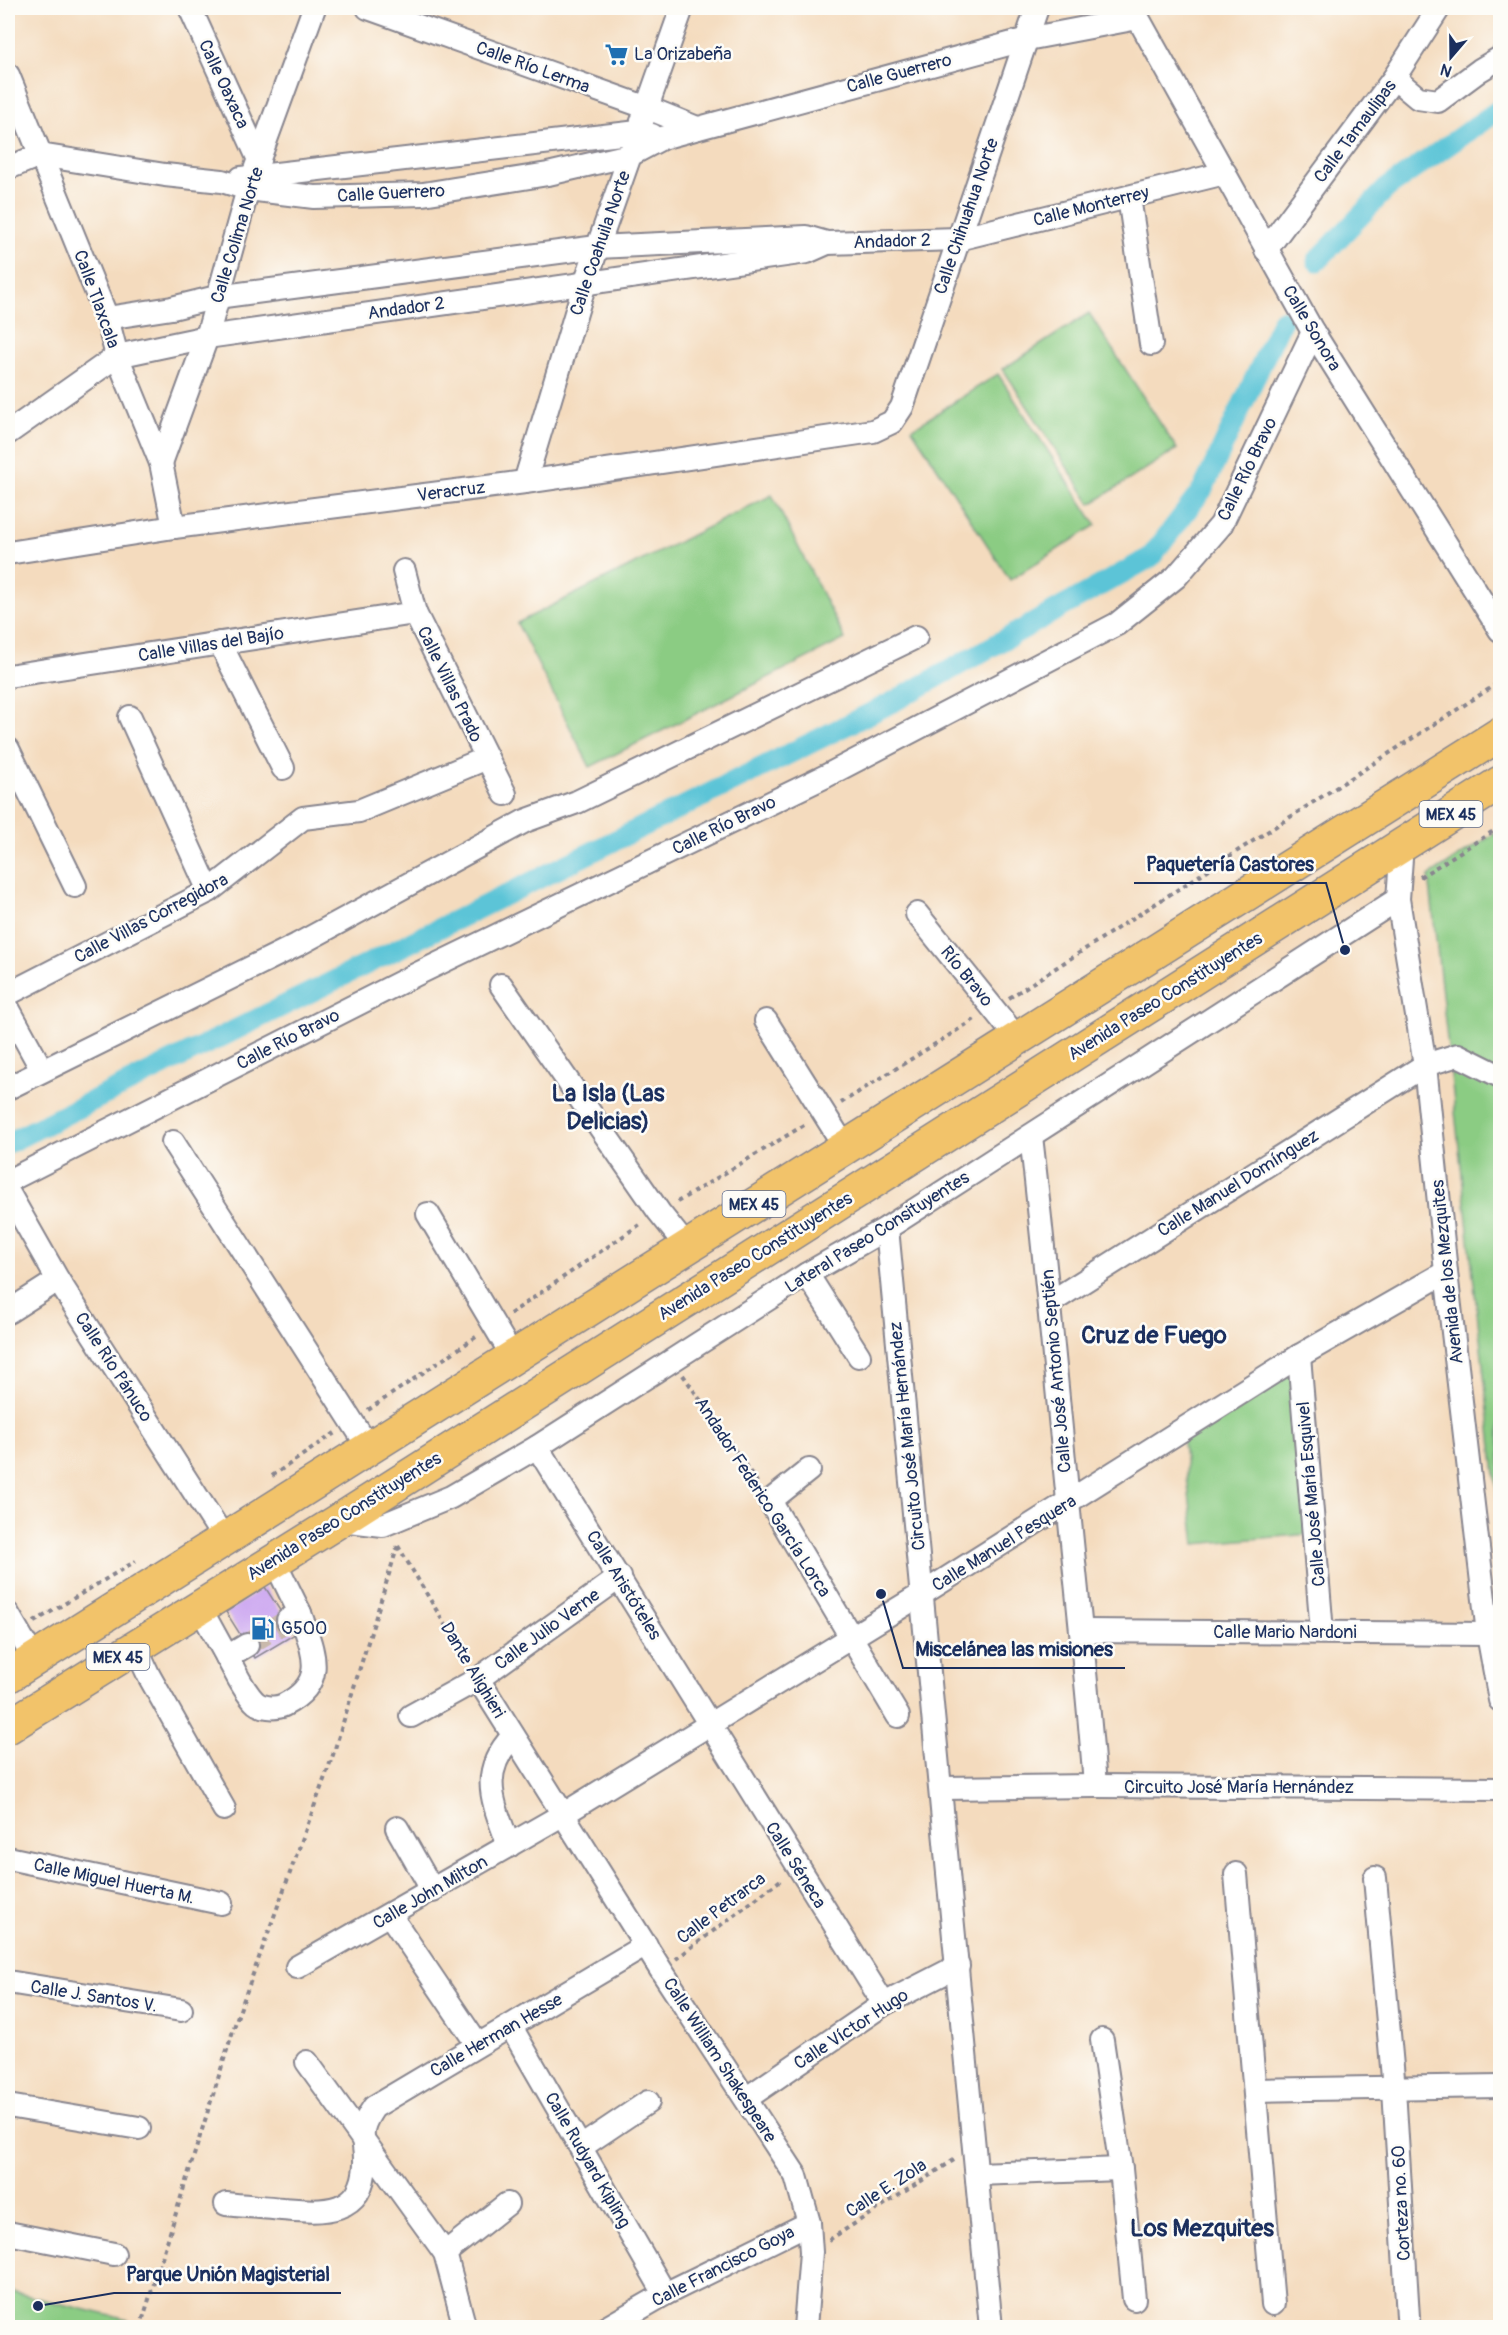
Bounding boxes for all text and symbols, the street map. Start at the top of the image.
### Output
north arrow [1421,27,1481,87]
street label: Calle Oaxaca [193,36,254,132]
street label: Calle Río Lerma [473,36,593,99]
supermarket icon: La Orizabeña [603,41,629,67]
place label: La Orizabeña [634,43,732,66]
street label: Calle Guerrero [844,48,954,99]
text: N [1438,59,1455,81]
street label: Calle Tamaulipas [1309,75,1402,188]
street label: Calle Chihuahua Norte [929,135,1004,297]
street label: Calle Colima Norte [206,164,269,306]
street label: Calle Coahuila Norte [565,168,636,319]
street label: Calle Guerrero [337,179,446,208]
street label: Calle Monterrey [1031,181,1152,232]
street label: Andador 2 [853,229,931,254]
street label: Calle Tlaxcala [68,247,125,351]
street label: Calle Sonora [1277,281,1346,375]
street label: Andador 2 [366,292,446,325]
street label: Calle Río Bravo [1212,413,1283,525]
street label: Veracruz [416,476,486,507]
street label: Calle Villas del Bajío [137,622,286,667]
street label: Calle Villas Prado [412,622,488,746]
street label: Calle Río Bravo [669,790,780,860]
road number: MEX 45 [1420,801,1482,827]
callout: Paquetería Castores [1134,845,1326,883]
text: Paquetería Castores [1146,852,1314,877]
street label: Calle Villas Corregidora [70,868,232,969]
street label: Avenida Paseo Constituyentes [1064,927,1267,1066]
street label: Río Bravo [935,941,998,1012]
street label: Calle Río Bravo [233,1003,344,1075]
district label: La Isla (Las Delicias) [552,1079,665,1136]
street label: Calle Manuel Domínguez [1153,1124,1323,1242]
street label: Lateral Paseo Consituyentes [781,1166,974,1299]
street label: Avenida de los Mezquites [1426,1179,1469,1365]
street label: Avenida Paseo Constituyentes [654,1187,857,1326]
road number: MEX 45 [722,1191,786,1217]
street label: Calle José Antonio Septién [1036,1268,1077,1474]
street label: Calle Río Pánuco [70,1308,158,1427]
street label: Circuito José María Hernández [884,1320,931,1551]
district label: Cruz de Fuego [1081,1321,1227,1350]
street label: Andador Federico García Lorca [689,1393,836,1602]
street label: Calle José María Esquivel [1292,1401,1331,1587]
street label: Avenida Paseo Constituyentes [243,1447,446,1586]
street label: Calle Manuel Pesquera [928,1490,1081,1597]
street label: Calle Aristóteles [581,1526,666,1644]
street label: Calle Julio Verne [490,1583,605,1675]
fuel station icon: G500 [250,1615,276,1641]
place label: G500 [281,1617,327,1640]
street label: Dante Alighieri [435,1618,510,1722]
street label: Calle Mario Nardoni [1213,1621,1357,1644]
callout: Miscelánea las misiones [903,1630,1125,1668]
text: Miscelánea las misiones [915,1637,1113,1662]
road number: MEX 45 [86,1644,150,1670]
street label: Circuito José María Hernández [1124,1776,1354,1799]
street label: Calle Séneca [760,1818,831,1913]
street label: Calle John Milton [369,1850,492,1935]
street label: Calle Miguel Huerta M. [31,1853,196,1910]
street label: Calle Petrarca [672,1867,770,1949]
street label: Calle William Shakespeare [658,1974,782,2147]
street label: Calle J. Santos V. [29,1975,159,2018]
street label: Calle Víctor Hugo [790,1984,913,2075]
street label: Calle Herman Hesse [426,1988,567,2083]
street label: Calle Rudyard Kipling [539,2088,636,2232]
street label: Corteza no. 60 [1387,2145,1416,2261]
street label: Calle E. Zola [841,2154,931,2223]
district label: Los Mezquites [1130,2214,1274,2243]
street label: Calle Francisco Goya [648,2221,798,2312]
callout: Parque Unión Magisterial [114,2255,341,2293]
text: Parque Unión Magisterial [126,2262,330,2287]

